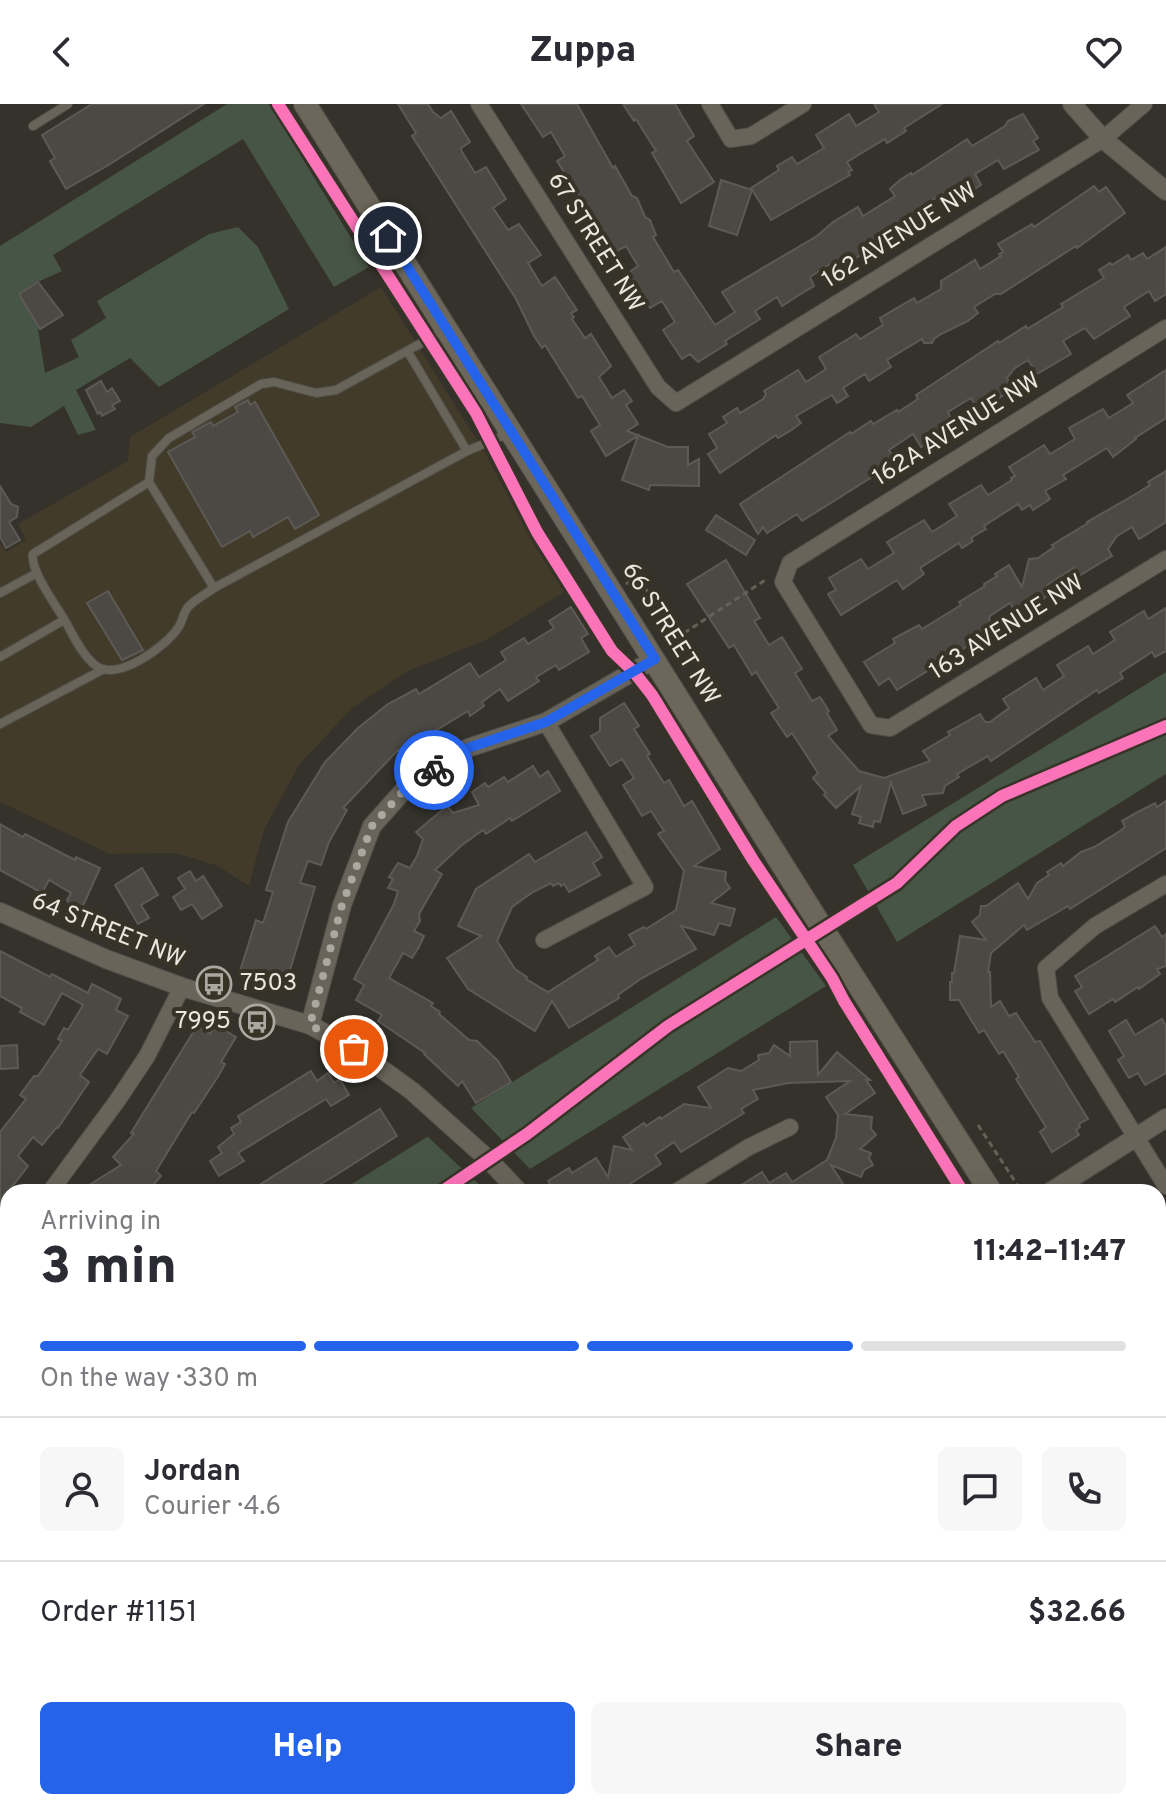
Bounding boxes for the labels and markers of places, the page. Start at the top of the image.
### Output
pin [354,202,422,270]
bus stop icon: 7503 [195,965,233,1003]
place label: 7503 [240,969,297,999]
bus stop icon: 7995 [238,1003,276,1041]
place label: 7995 [175,1007,231,1037]
pin [320,1015,388,1083]

